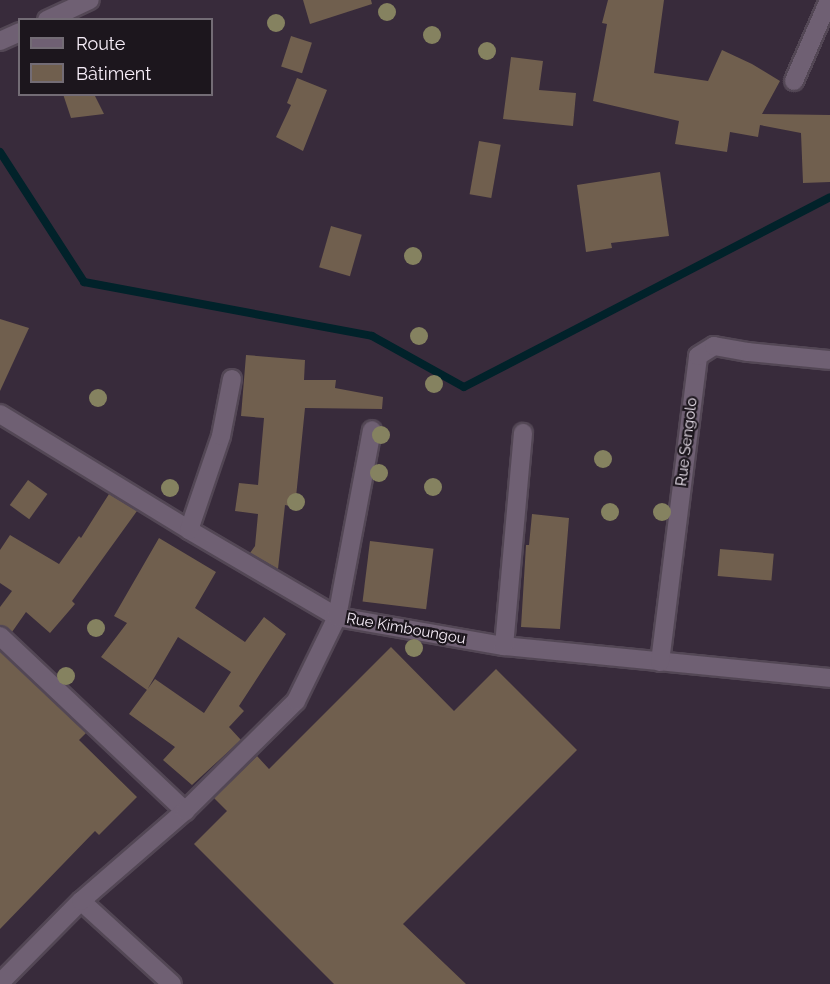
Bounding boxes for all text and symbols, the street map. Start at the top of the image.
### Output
legend [18,18,213,96]
text: Route [76,33,125,54]
text: Bâtiment [76,63,151,84]
street label: Rue Sengolo [673,397,701,487]
street label: Rue Kimboungou [345,610,467,648]

